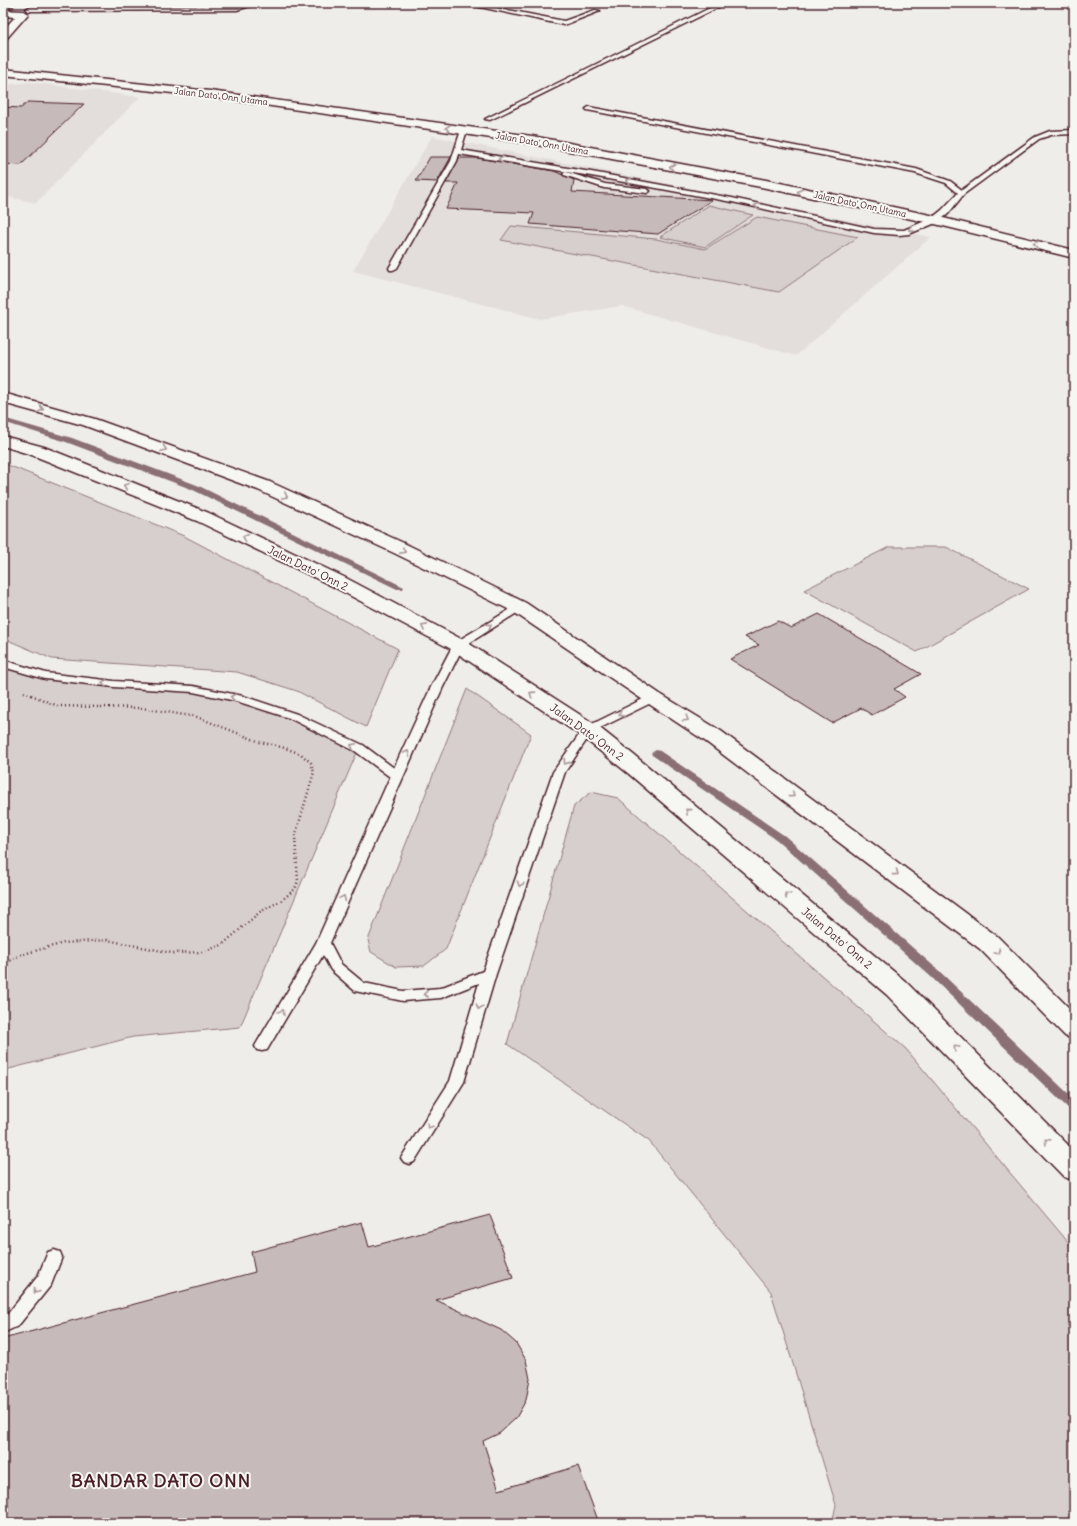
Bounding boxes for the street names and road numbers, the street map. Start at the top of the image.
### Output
street label: Jalan Dato' Onn Utama [173,85,269,107]
street label: Jalan Dato' Onn Utama [495,129,589,157]
street label: Jalan Dato' Onn Utama [813,189,907,219]
street label: Jalan Dato' Onn 2 [265,542,351,594]
street label: Jalan Dato' Onn 2 [547,700,627,764]
street label: Jalan Dato' Onn 2 [799,904,875,972]

